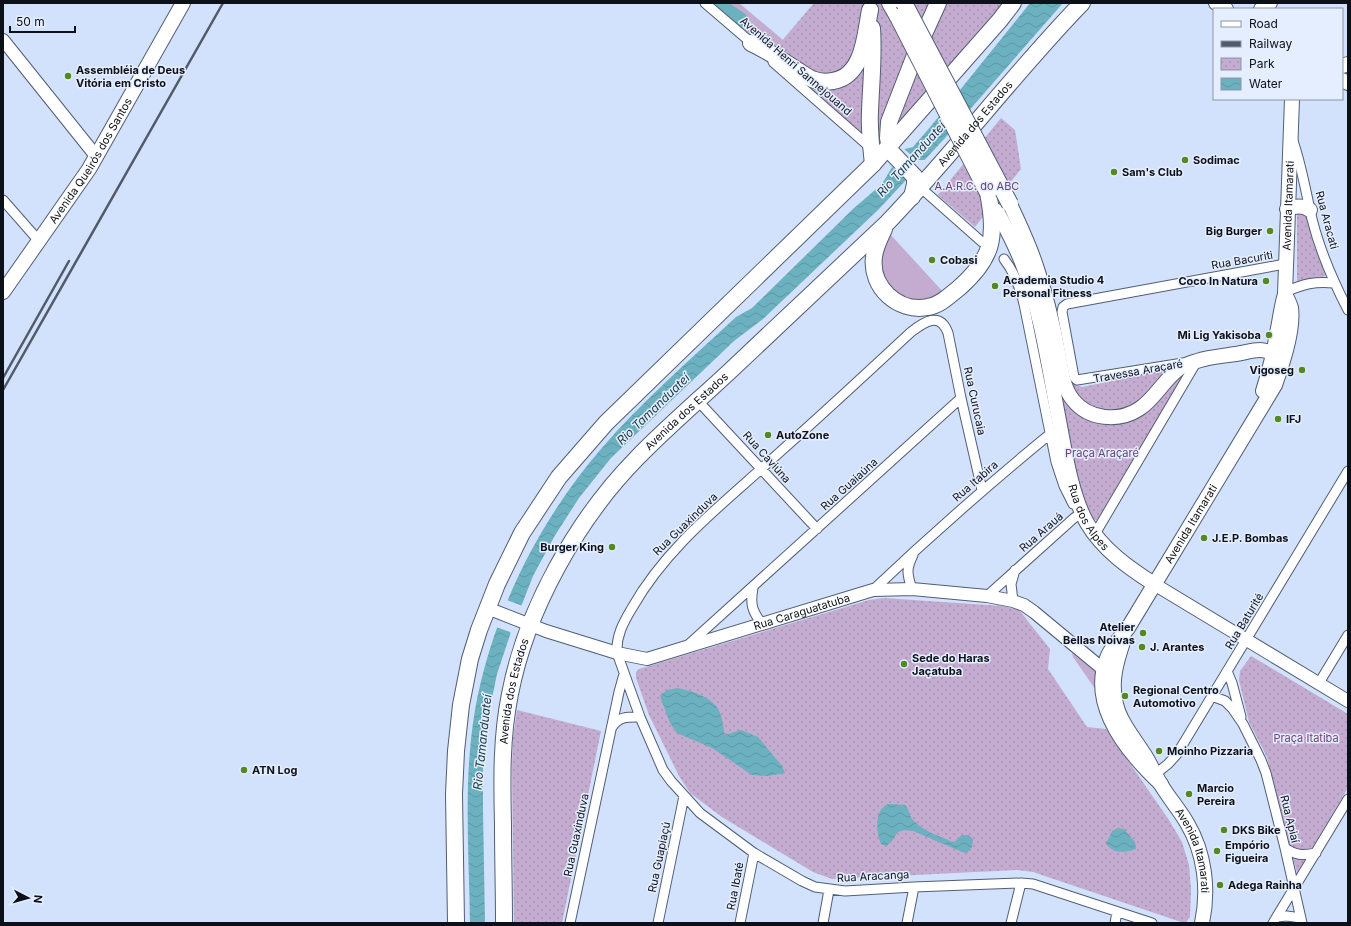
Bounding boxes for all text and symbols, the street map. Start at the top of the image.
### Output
scale bar [10,8,75,34]
legend [1213,8,1343,100]
text: 50 m [16,14,45,29]
street label: Avenida Henri Sannejouand [737,14,855,118]
text: Road [1249,16,1278,31]
text: Railway [1249,36,1293,51]
text: Park [1249,56,1275,71]
place label: Assembléia de Deus Vitória em Cristo [76,63,185,90]
marker: Assembléia de Deus Vitória em Cristo [63,71,73,81]
text: Water [1249,76,1283,91]
street label: Avenida dos Estados [935,78,1016,169]
street label: Avenida Queirós dos Santos [46,95,135,226]
water label: Rio Tamanduateí [873,118,949,200]
place label: Sodimac [1193,153,1240,167]
marker: Sodimac [1180,155,1190,165]
street label: Avenida Itamarati [1280,160,1297,251]
place label: Sam's Club [1122,165,1183,179]
marker: Sam's Club [1109,167,1119,177]
park label: A.A.R.C. do ABC [935,179,1019,193]
street label: Rua Aracati [1313,189,1341,251]
place label: Big Burger [1206,224,1263,238]
marker: Big Burger [1265,226,1275,236]
street label: Rua Bacuriti [1210,248,1274,272]
place label: Cobasi [940,253,977,267]
marker: Cobasi [927,255,937,265]
place label: Academia Studio 4 Personal Fitness [1003,273,1104,300]
place label: Coco In Natura [1178,274,1258,288]
marker: Coco In Natura [1261,276,1271,286]
marker: Academia Studio 4 Personal Fitness [990,281,1000,291]
place label: Mi Lig Yakisoba [1177,328,1261,342]
marker: Mi Lig Yakisoba [1264,330,1274,340]
street label: Travessa Araçaré [1092,356,1184,386]
place label: Vigoseg [1249,363,1294,377]
marker: Vigoseg [1297,365,1307,375]
street label: Rua Curucaia [961,366,989,436]
street label: Avenida dos Estados [642,369,731,453]
water label: Rio Tamanduateí [613,370,693,448]
place label: IFJ [1286,412,1301,426]
marker: IFJ [1273,414,1283,424]
street label: Rua Caviúna [740,428,794,486]
place label: AutoZone [776,428,830,442]
marker: AutoZone [763,430,773,440]
park label: Praça Araçaré [1065,446,1139,460]
street label: Rua Guaiaúna [818,455,880,513]
street label: Rua Itabira [949,458,1001,504]
street label: Rua dos Alpes [1065,482,1112,554]
street label: Avenida Itamarati [1162,482,1220,566]
street label: Rua Guaxinduva [650,490,720,558]
street label: Rua Arauá [1016,509,1066,555]
place label: J.E.P. Bombas [1212,531,1288,545]
marker: J.E.P. Bombas [1199,533,1209,543]
place label: Burger King [540,540,604,554]
marker: Burger King [607,542,617,552]
street label: Rua Caraguatatuba [752,590,852,633]
street label: Rua Baturité [1222,590,1266,652]
place label: Atelier Bellas Noivas [1063,620,1136,647]
marker: Atelier Bellas Noivas [1138,628,1148,638]
street label: Avenida dos Estados [497,636,532,745]
place label: J. Arantes [1150,640,1204,654]
marker: J. Arantes [1137,642,1147,652]
place label: Sede do Haras Jaçatuba [912,651,990,678]
marker: Sede do Haras Jaçatuba [899,659,909,669]
place label: Regional Centro Automotivo [1133,683,1219,710]
marker: Regional Centro Automotivo [1120,691,1130,701]
water label: Rio Tamanduateí [470,692,495,790]
park label: Praça Itatiba [1273,731,1339,745]
place label: Moinho Pizzaria [1167,744,1253,758]
marker: Moinho Pizzaria [1154,746,1164,756]
place label: ATN Log [252,763,298,777]
marker: ATN Log [239,765,249,775]
place label: Marcio Pereira [1197,781,1235,808]
marker: Marcio Pereira [1184,789,1194,799]
street label: Rua Guaxinduva [560,792,592,878]
street label: Rua Apiaí [1277,794,1303,845]
street label: Avenida Itamarati [1172,805,1212,893]
street label: Rua Guapiaçú [645,820,673,894]
place label: DKS Bike [1232,823,1281,837]
marker: DKS Bike [1219,825,1229,835]
place label: Empório Figueira [1225,838,1270,865]
marker: Empório Figueira [1212,846,1222,856]
street label: Rua Ibaté [723,861,747,911]
street label: Rua Aracanga [836,867,910,885]
north arrow [8,878,48,918]
place label: Adega Rainha [1228,878,1302,892]
marker: Adega Rainha [1215,880,1225,890]
text: N [31,894,45,904]

